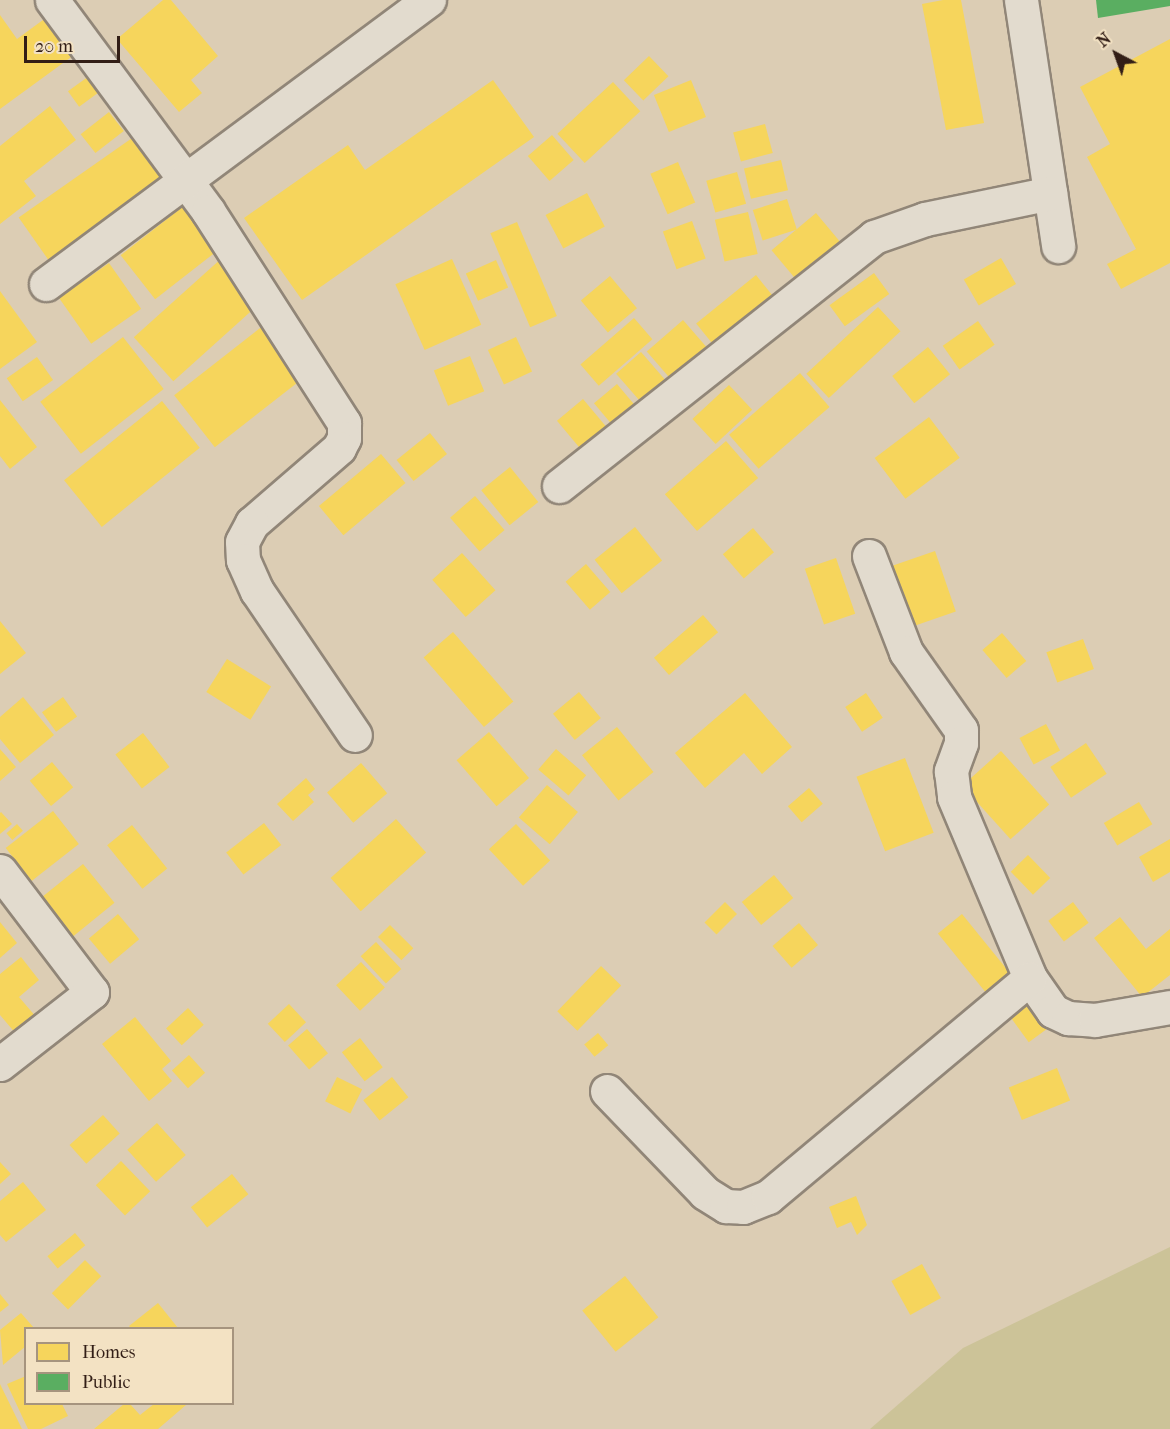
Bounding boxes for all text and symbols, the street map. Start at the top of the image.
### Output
scale bar [27,24,123,62]
north arrow [1086,24,1146,84]
text: N [1093,29,1115,51]
text: 20 m [35,36,73,57]
legend [24,1327,234,1405]
text: Homes [82,1342,136,1363]
text: Public [82,1372,130,1393]

